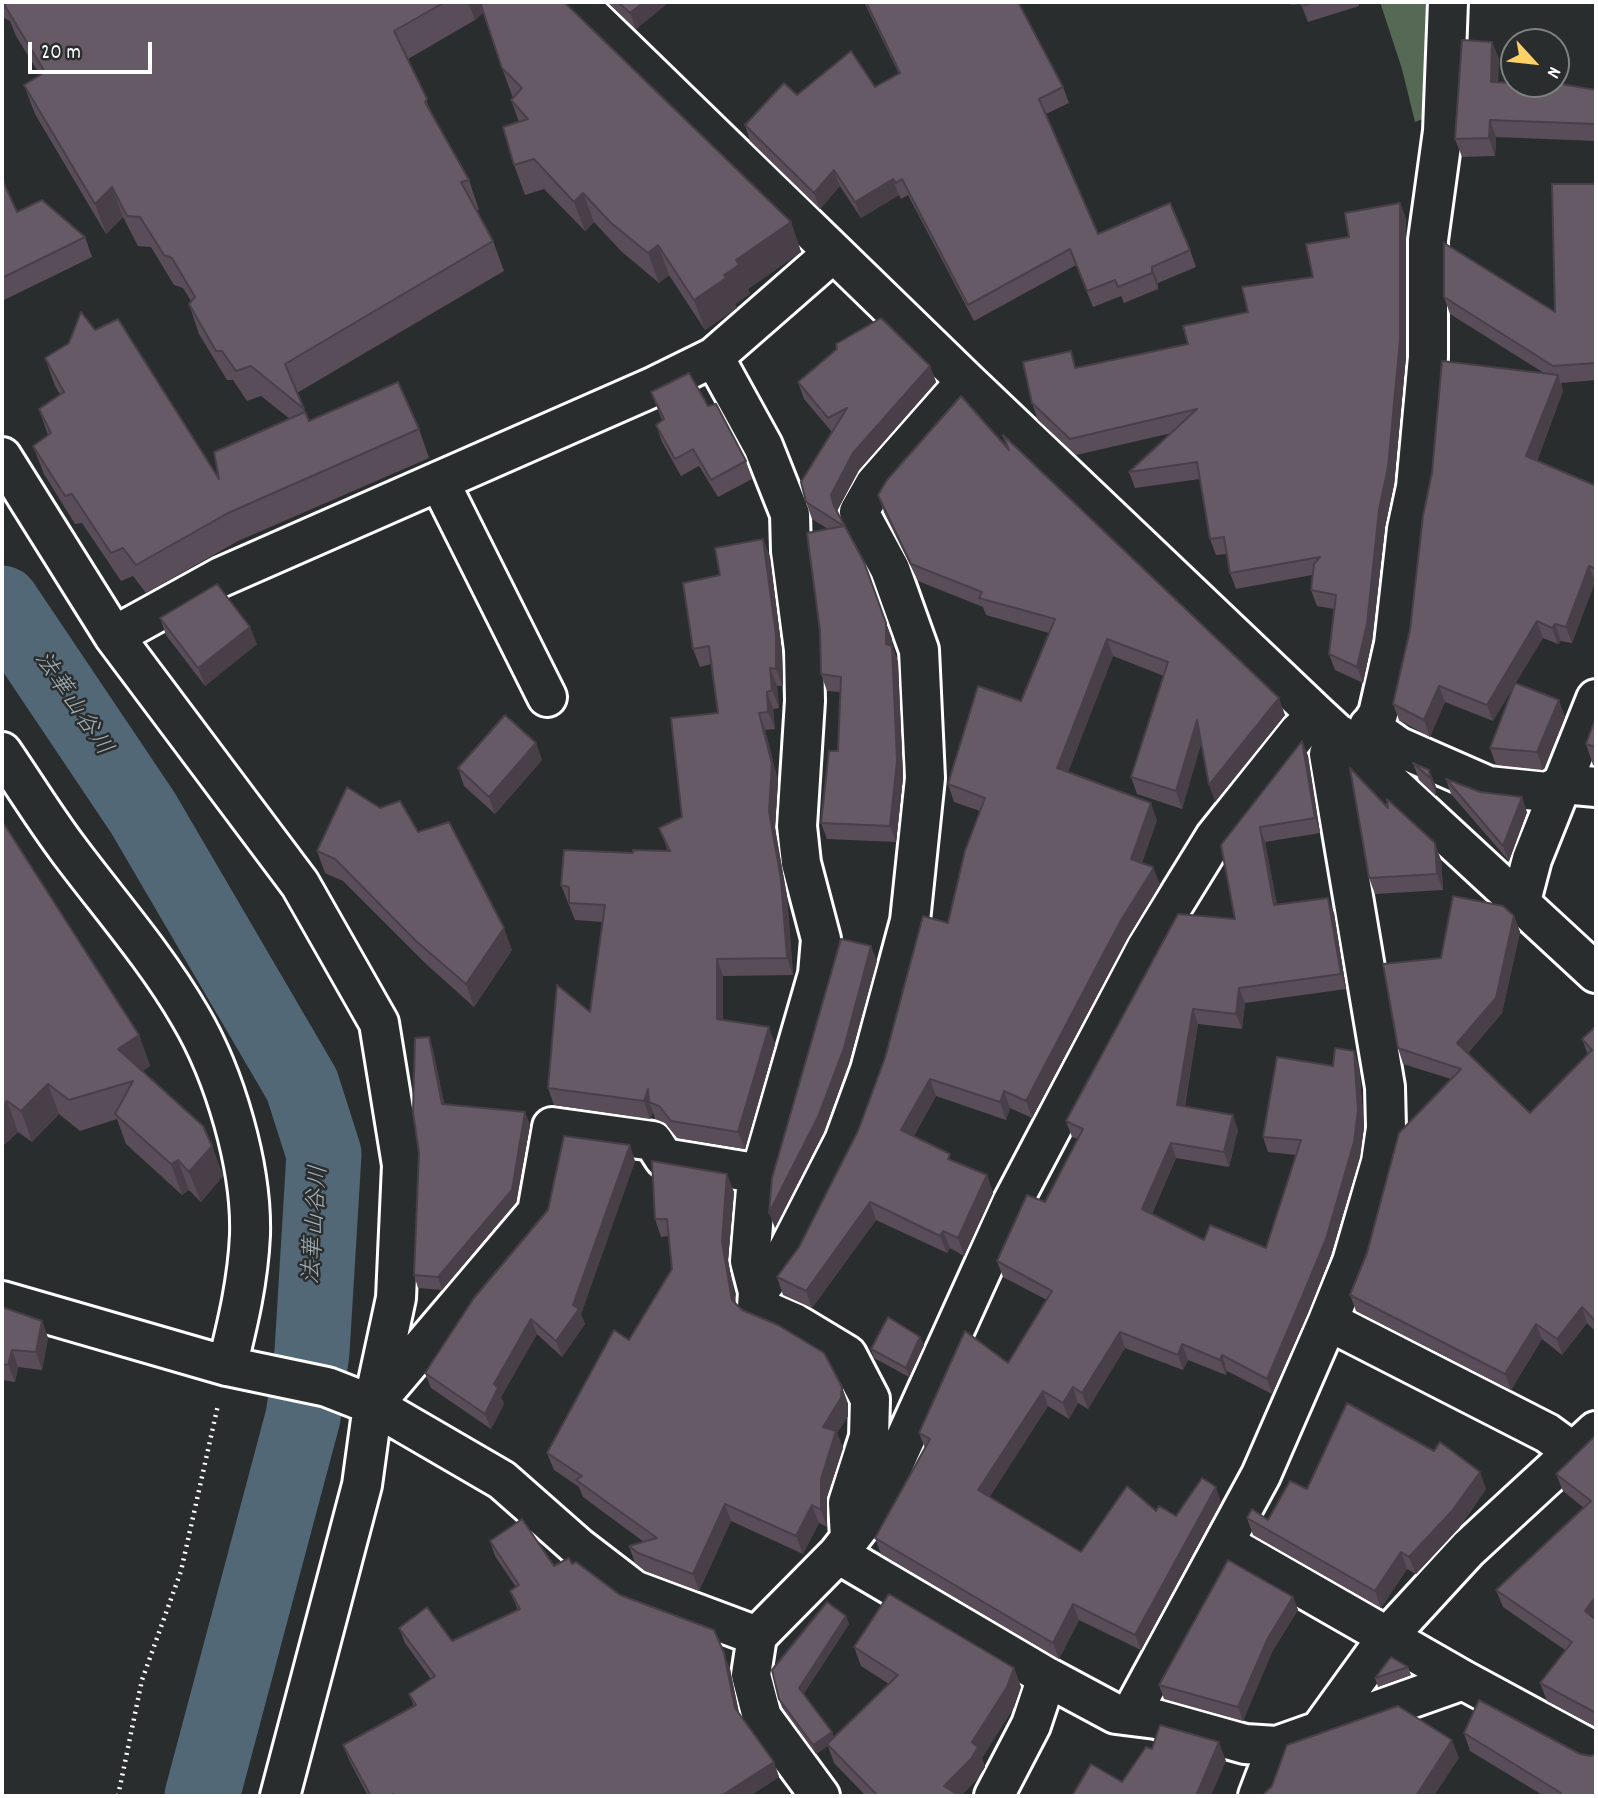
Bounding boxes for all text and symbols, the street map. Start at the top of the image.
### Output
scale bar [32,28,156,72]
north arrow [1500,28,1570,98]
text: 20 m [41,39,81,69]
text: N [1538,62,1567,82]
water label: 法華山谷川 [26,647,116,763]
water label: 法華山谷川 [299,1164,337,1286]

